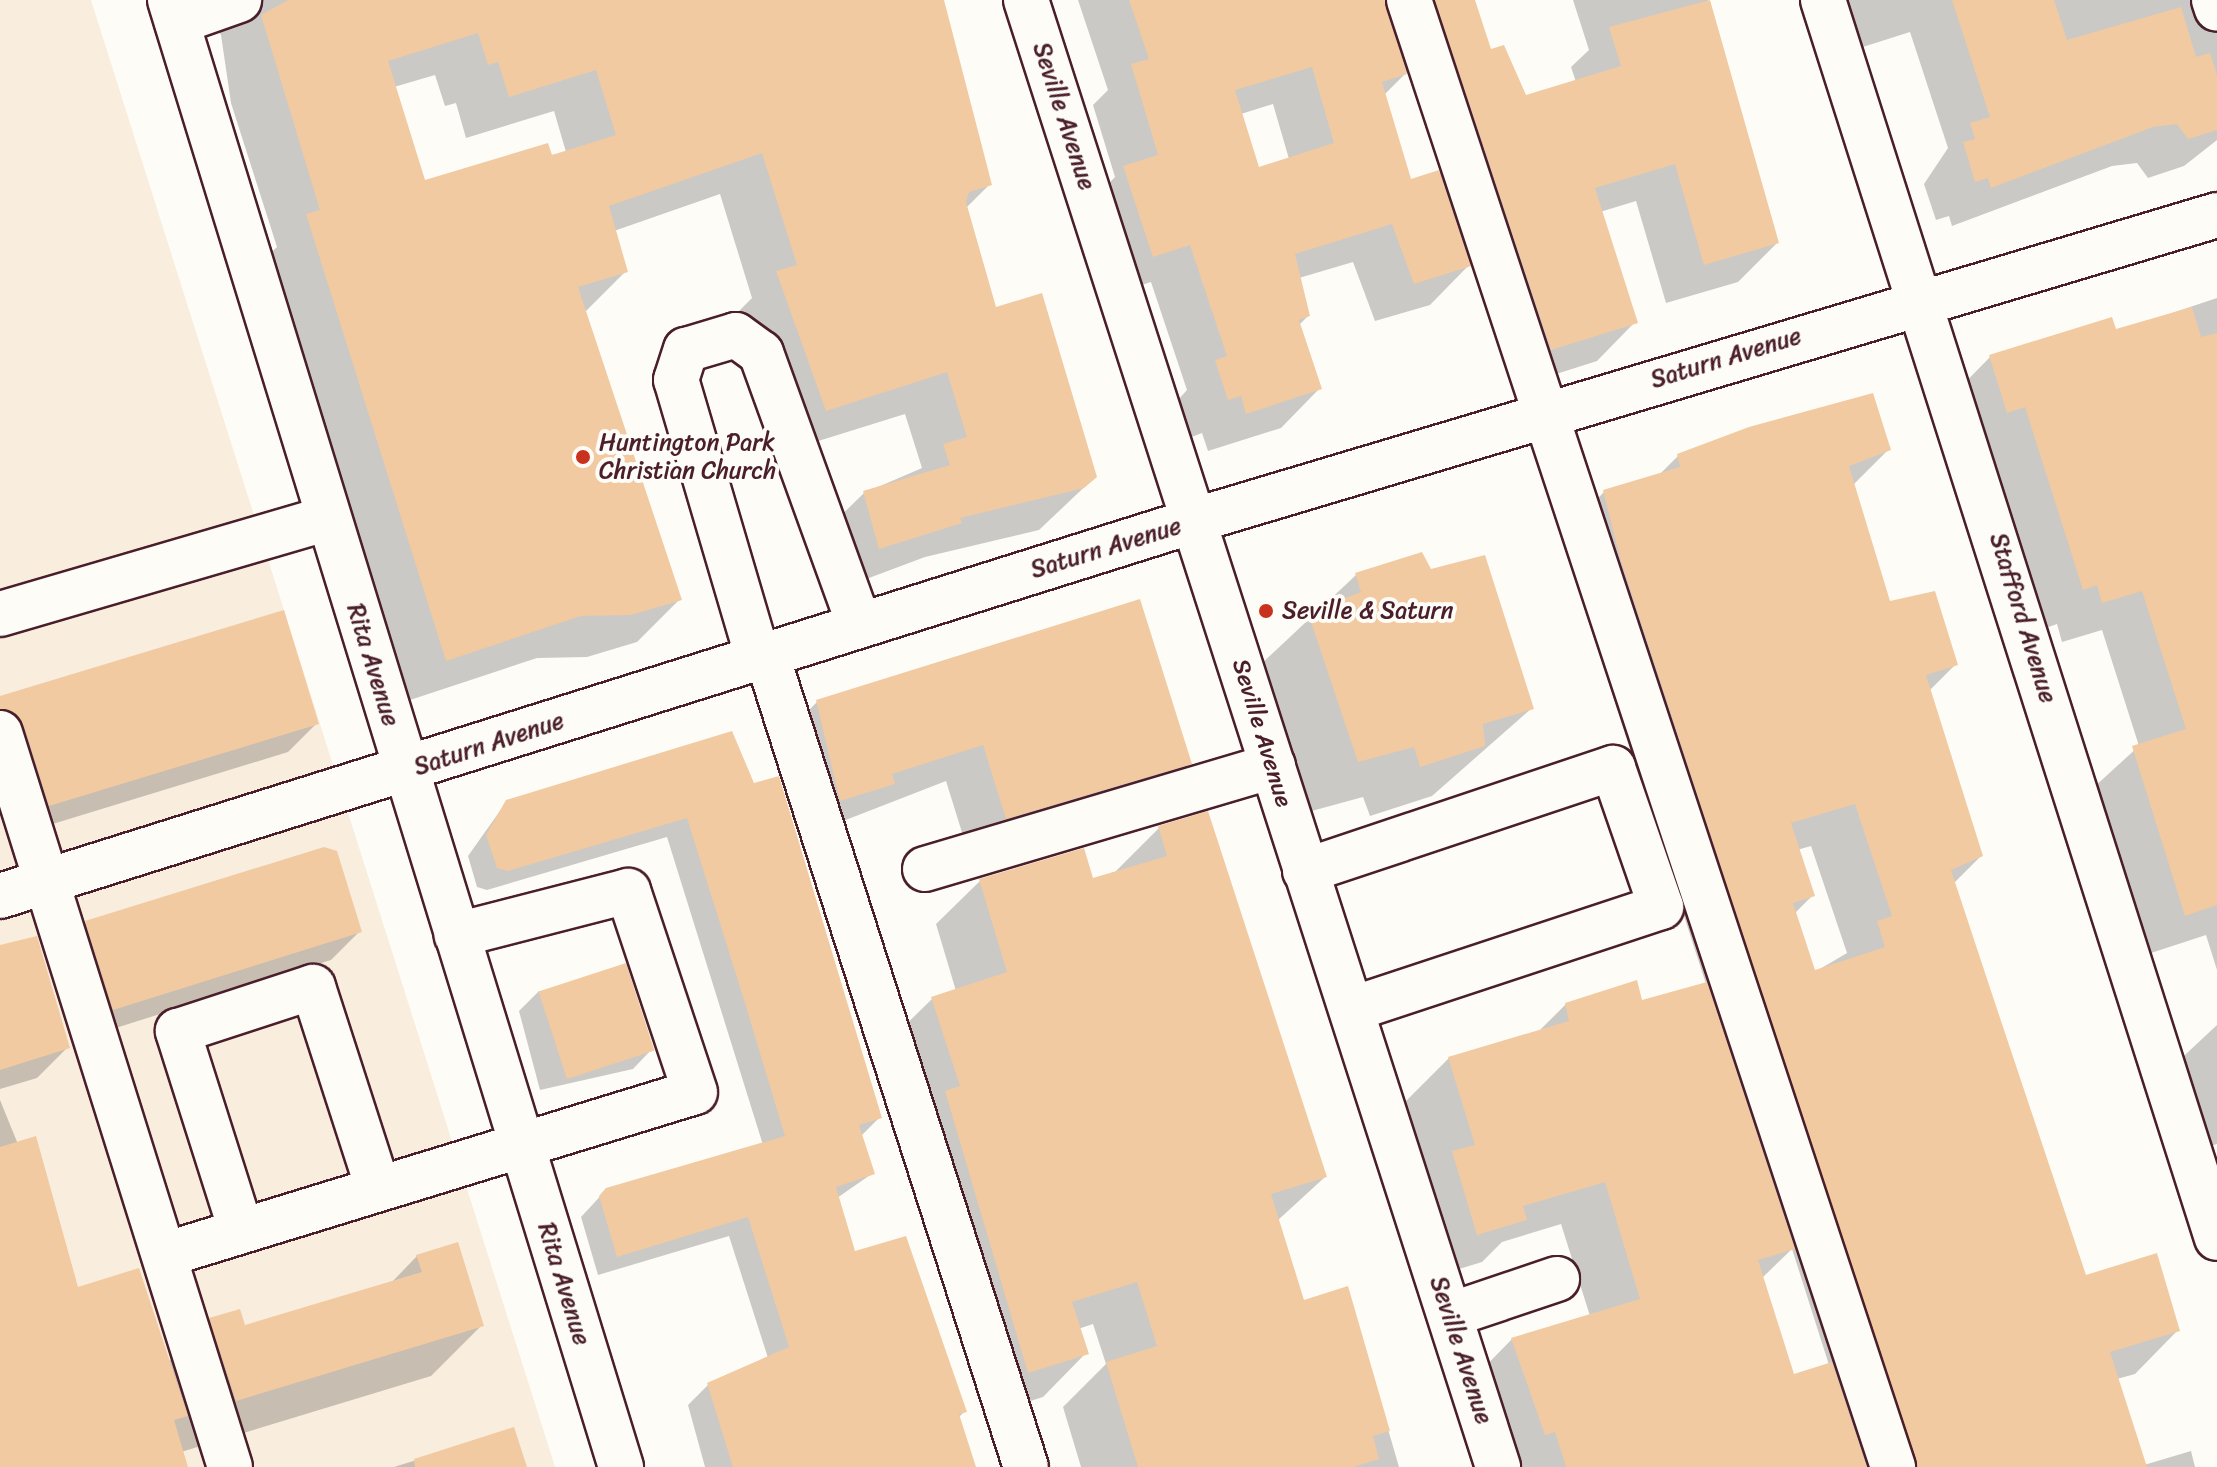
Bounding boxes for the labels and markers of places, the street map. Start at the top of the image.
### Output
place label: Huntington Park Christian Church [599,429,776,485]
marker: Huntington Park Christian Church [574,448,592,466]
place label: Seville & Saturn [1282,597,1453,625]
marker: Seville & Saturn [1257,602,1275,620]

